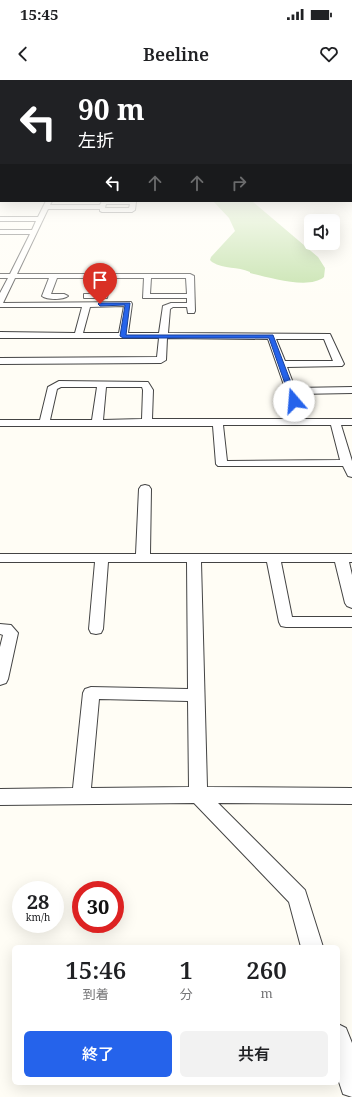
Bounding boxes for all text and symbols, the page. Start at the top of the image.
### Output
text: 15:45 [20,4,58,24]
text: Beeline [143,42,209,66]
icon: back [12,43,34,65]
icon: heart [318,43,340,65]
text: 90 m [78,90,145,128]
icon: left [12,96,64,148]
text: 左折 [78,128,114,152]
icon: left [102,172,124,194]
icon: ahead [144,172,166,194]
icon: ahead [186,172,208,194]
icon: right [228,172,250,194]
map controls [304,214,340,250]
button: sound [304,214,340,250]
pin [83,263,117,304]
icon: arrive [89,269,111,291]
position arrow [273,380,315,422]
speed limit sign: 30 [72,881,124,933]
text: 28 [27,888,49,915]
text: km/h [26,910,50,924]
text: 15:46 [65,953,126,986]
text: 1 [180,953,193,986]
text: 260 [246,953,287,986]
text: m [260,984,273,1002]
text: 到着 [83,985,109,1003]
text: 分 [180,985,193,1003]
button: 終了 [24,1031,172,1077]
button: 共有 [180,1031,328,1077]

